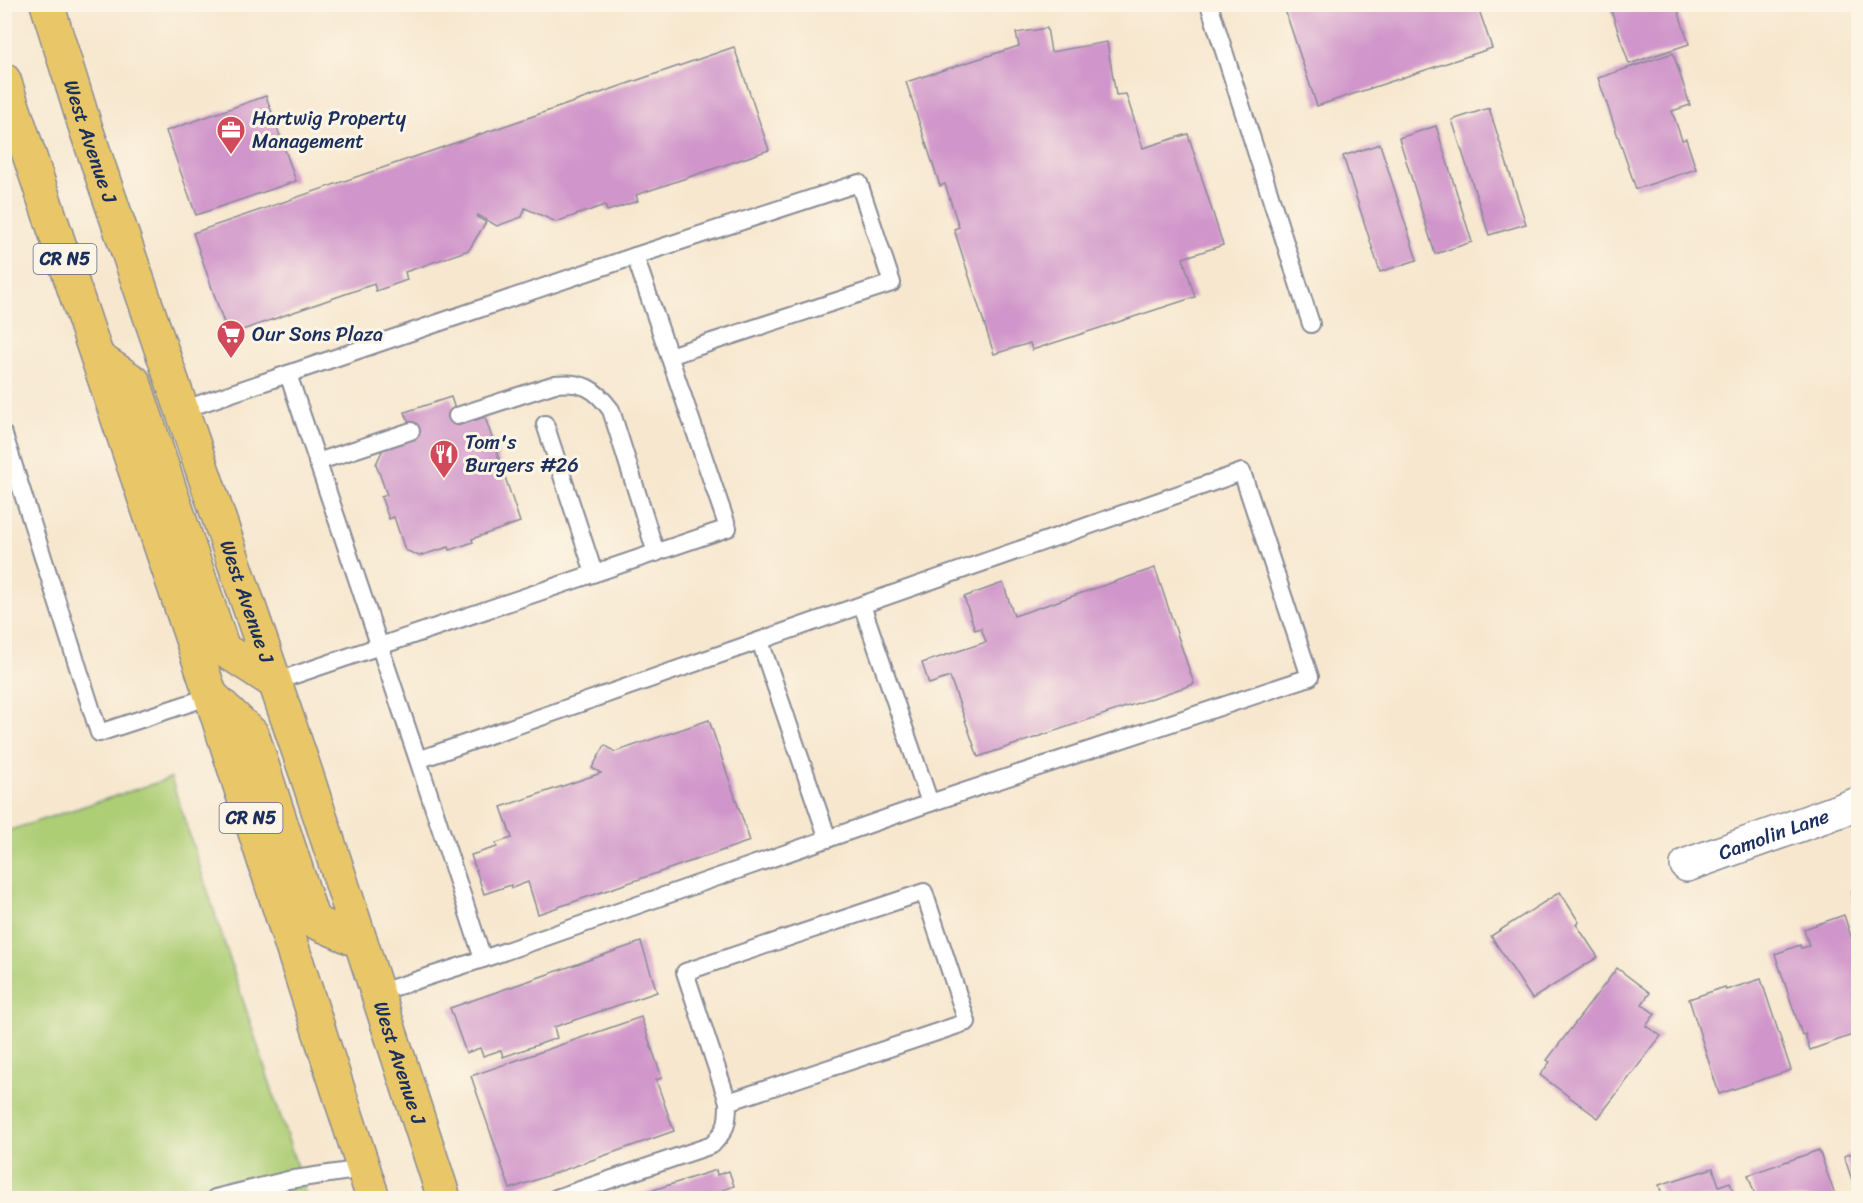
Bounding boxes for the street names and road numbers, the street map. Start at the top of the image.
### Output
street label: West Avenue J [54,75,128,208]
road number: CR N5 [34,244,97,274]
street label: West Avenue J [210,535,285,668]
street label: Camolin Lane [1713,798,1834,870]
road number: CR N5 [220,803,282,833]
street label: West Avenue J [364,996,437,1129]

